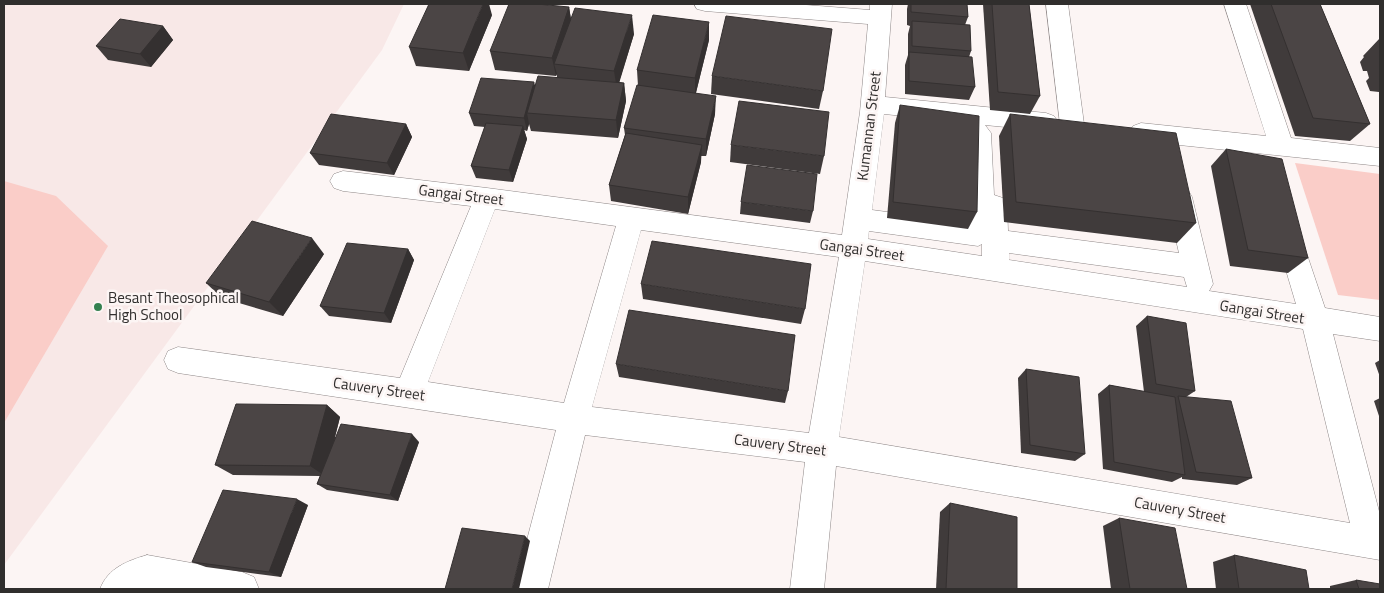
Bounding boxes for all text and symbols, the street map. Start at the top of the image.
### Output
street label: Kumannan Street [850,69,887,182]
street label: Gangai Street [417,178,506,211]
street label: Gangai Street [818,232,907,267]
place label: Besant Theosophical High School [108,286,239,326]
street label: Gangai Street [1218,293,1307,330]
marker: Besant Theosophical High School [92,301,104,313]
street label: Cauvery Street [332,371,427,406]
street label: Cauvery Street [733,427,828,462]
street label: Cauvery Street [1132,490,1228,529]

